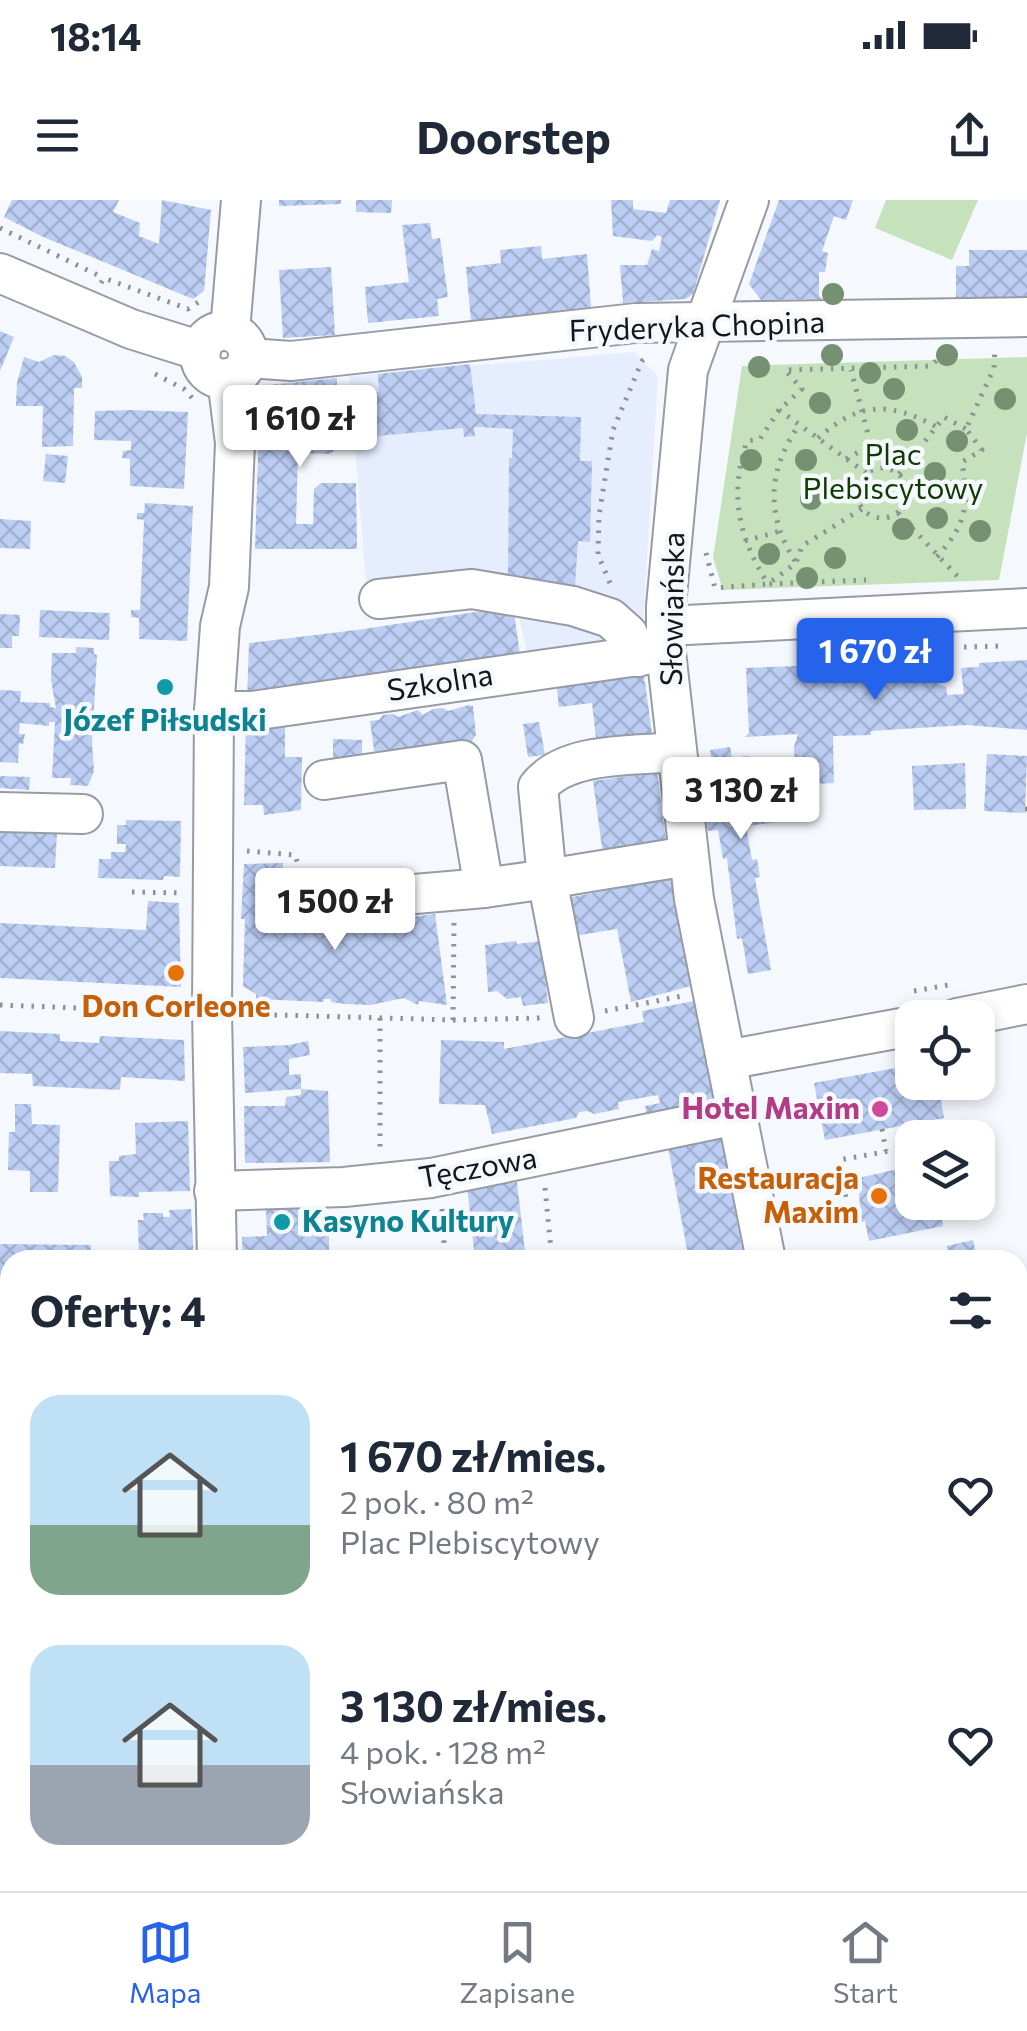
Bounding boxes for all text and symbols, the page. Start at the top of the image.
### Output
text: 18:14 [50,12,141,59]
icon: menu [30,108,85,163]
text: Doorstep [416,108,611,163]
icon: share [942,108,997,163]
street label: Fryderyka Chopina [568,302,826,347]
pin: 1 610 zł [197,385,403,470]
text: 1 610 zł [245,397,355,437]
park label: Plac Plebiscytowy [803,434,983,505]
street label: Słowiańska [651,532,690,686]
pin: 1 670 zł [772,618,978,703]
text: 1 670 zł [819,630,931,670]
street label: Szkolna [384,654,495,707]
marker: Józef Piłsudski [154,676,176,698]
place label: Józef Piłsudski [63,700,267,737]
pin: 3 130 zł [638,757,844,842]
text: 3 130 zł [684,769,798,809]
pin: 1 500 zł [232,868,438,953]
text: 1 500 zł [277,880,393,920]
marker: Don Corleone [165,962,187,984]
place label: Don Corleone [82,986,270,1023]
map controls [895,1000,995,1220]
button: locate [895,1000,995,1100]
place label: Hotel Maxim [681,1088,860,1125]
marker: Hotel Maxim [869,1098,891,1120]
button: layers [895,1120,995,1220]
street label: Tęczowa [416,1137,539,1194]
place label: Restauracja Maxim [698,1158,859,1229]
marker: Restauracja Maxim [868,1185,890,1207]
place label: Kasyno Kultury [302,1201,515,1238]
marker: Kasyno Kultury [271,1211,293,1233]
icon: filters [943,1283,998,1338]
text: Oferty: 4 [30,1284,206,1336]
text: 1 670 zł/mies. [340,1429,606,1481]
icon: home [110,1435,230,1555]
icon: heart [943,1468,998,1523]
text: 2 pok. · 80 m² [340,1481,534,1521]
text: Plac Plebiscytowy [340,1521,600,1561]
text: 3 130 zł/mies. [340,1679,607,1731]
icon: home [110,1685,230,1805]
icon: heart [943,1718,998,1773]
text: 4 pok. · 128 m² [340,1731,546,1771]
text: Słowiańska [340,1771,505,1811]
tab: Mapa [129,1915,201,2009]
tab: Zapisane [460,1915,575,2009]
tab: Start [833,1915,898,2009]

